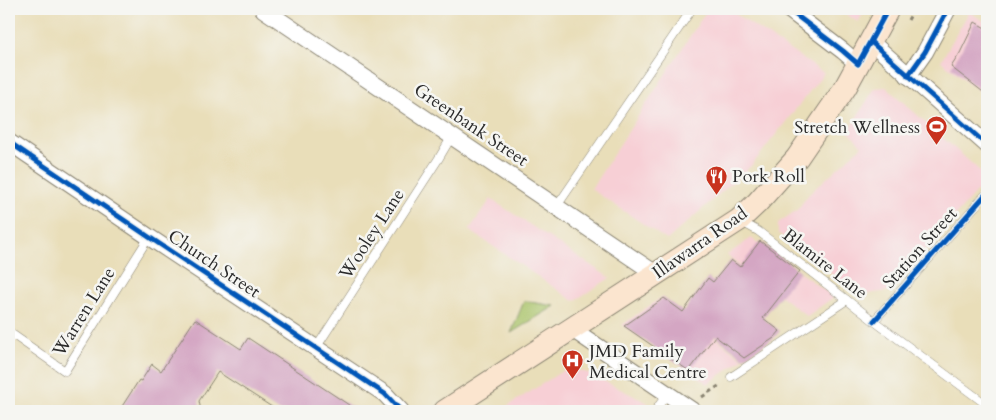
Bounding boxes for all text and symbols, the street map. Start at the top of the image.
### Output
street label: Greenbank Street [409,77,533,173]
place label: Stretch Wellness [794,115,920,140]
sports icon: Stretch Wellness [924,115,948,146]
restaurant icon: Pork Roll [704,164,728,195]
place label: Pork Roll [732,164,805,189]
street label: Wooley Lane [333,184,411,285]
street label: Illawarra Road [648,201,753,285]
street label: Station Street [877,202,963,294]
street label: Blamire Lane [777,223,873,305]
street label: Church Street [163,224,265,304]
street label: Warren Lane [46,263,121,362]
place label: JMD Family Medical Centre [586,339,707,385]
hospital icon: JMD Family Medical Centre [561,349,585,380]

